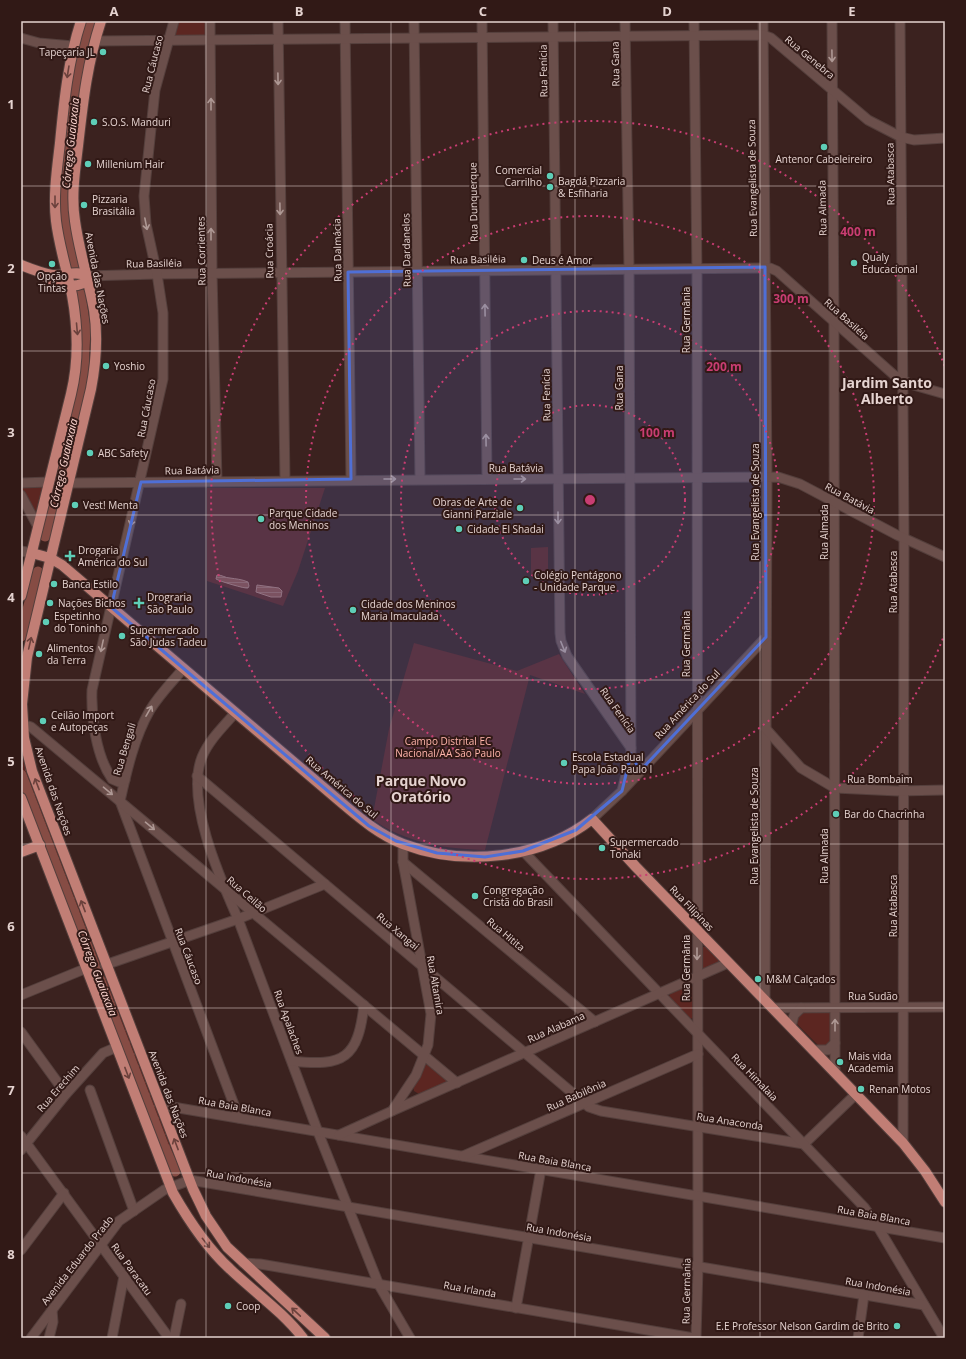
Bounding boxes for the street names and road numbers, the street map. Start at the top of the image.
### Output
street label: Rua Genebra [782,32,838,82]
street label: Rua Cáucaso [138,33,166,95]
street label: Rua Gana [608,41,622,87]
street label: Rua Fenícia [536,44,550,98]
street label: Rua Evangelista de Souza [744,119,760,237]
street label: Rua Atabasca [882,143,898,205]
street label: Rua Dunquerque [465,162,481,242]
street label: Rua Almada [815,180,829,236]
street label: Rua Dardanelos [398,213,414,287]
street label: Rua Corrientes [193,216,209,286]
street label: Rua Dalmácia [329,218,345,282]
street label: Rua Croácia [262,223,276,279]
street label: Avenida das Nações [82,231,114,325]
street label: Rua Basiléia [450,252,506,266]
street label: Rua Basiléia [126,256,182,270]
street label: Rua Germânia [679,287,693,353]
street label: Rua Basiléia [822,295,872,343]
street label: Rua Gana [612,366,626,410]
street label: Rua Fenícia [539,368,553,422]
street label: Rua Cáucaso [133,377,159,439]
street label: Rua Evangelista de Souza [748,443,762,561]
street label: Rua Batávia [489,461,543,475]
street label: Rua Batávia [165,463,219,477]
street label: Rua Batávia [823,479,877,517]
street label: Rua Almada [817,504,831,560]
street label: Rua Atabasca [886,551,900,613]
street label: Rua Germânia [679,611,693,677]
street label: Rua América do Sul [651,666,723,742]
street label: Rua Fenícia [597,684,639,736]
street label: Rua Bengali [109,721,139,777]
street label: Avenida das Nações [32,745,76,838]
street label: Rua América do Sul [303,753,381,821]
street label: Rua Evangelista de Souza [747,767,761,885]
street label: Rua Bombaim [847,772,913,786]
street label: Rua Almada [817,828,831,884]
street label: Rua Ceilão [224,873,270,915]
street label: Rua Atabasca [886,875,900,937]
street label: Rua Filipinas [667,882,717,934]
street label: Rua Xangai [374,909,422,953]
street label: Rua Hitita [484,914,528,954]
street label: Rua Cáucaso [172,926,206,986]
street label: Rua Germânia [679,935,693,1001]
street label: Rua Altamira [424,954,448,1016]
street label: Rua Apalaches [271,988,307,1056]
street label: Rua Sudão [848,989,898,1003]
street label: Rua Alabama [525,1008,587,1046]
street label: Avenida das Nações [146,1048,192,1140]
street label: Rua Himalaia [729,1050,781,1104]
street label: Rua Erechim [34,1061,82,1115]
street label: Rua Babilônia [544,1076,608,1114]
street label: Rua Baia Blanca [197,1093,273,1119]
street label: Rua Anaconda [696,1109,764,1133]
street label: Rua Baia Blanca [517,1148,593,1174]
street label: Rua Indonésia [205,1165,273,1191]
street label: Rua Baia Blanca [836,1202,912,1228]
street label: Avenida Eduardo Prado [38,1212,116,1308]
street label: Rua Indonésia [525,1219,593,1245]
street label: Rua Paracatu [108,1240,156,1298]
street label: Rua Germânia [678,1258,694,1324]
street label: Rua Indonésia [844,1273,912,1299]
street label: Rua Irlanda [443,1277,497,1301]

